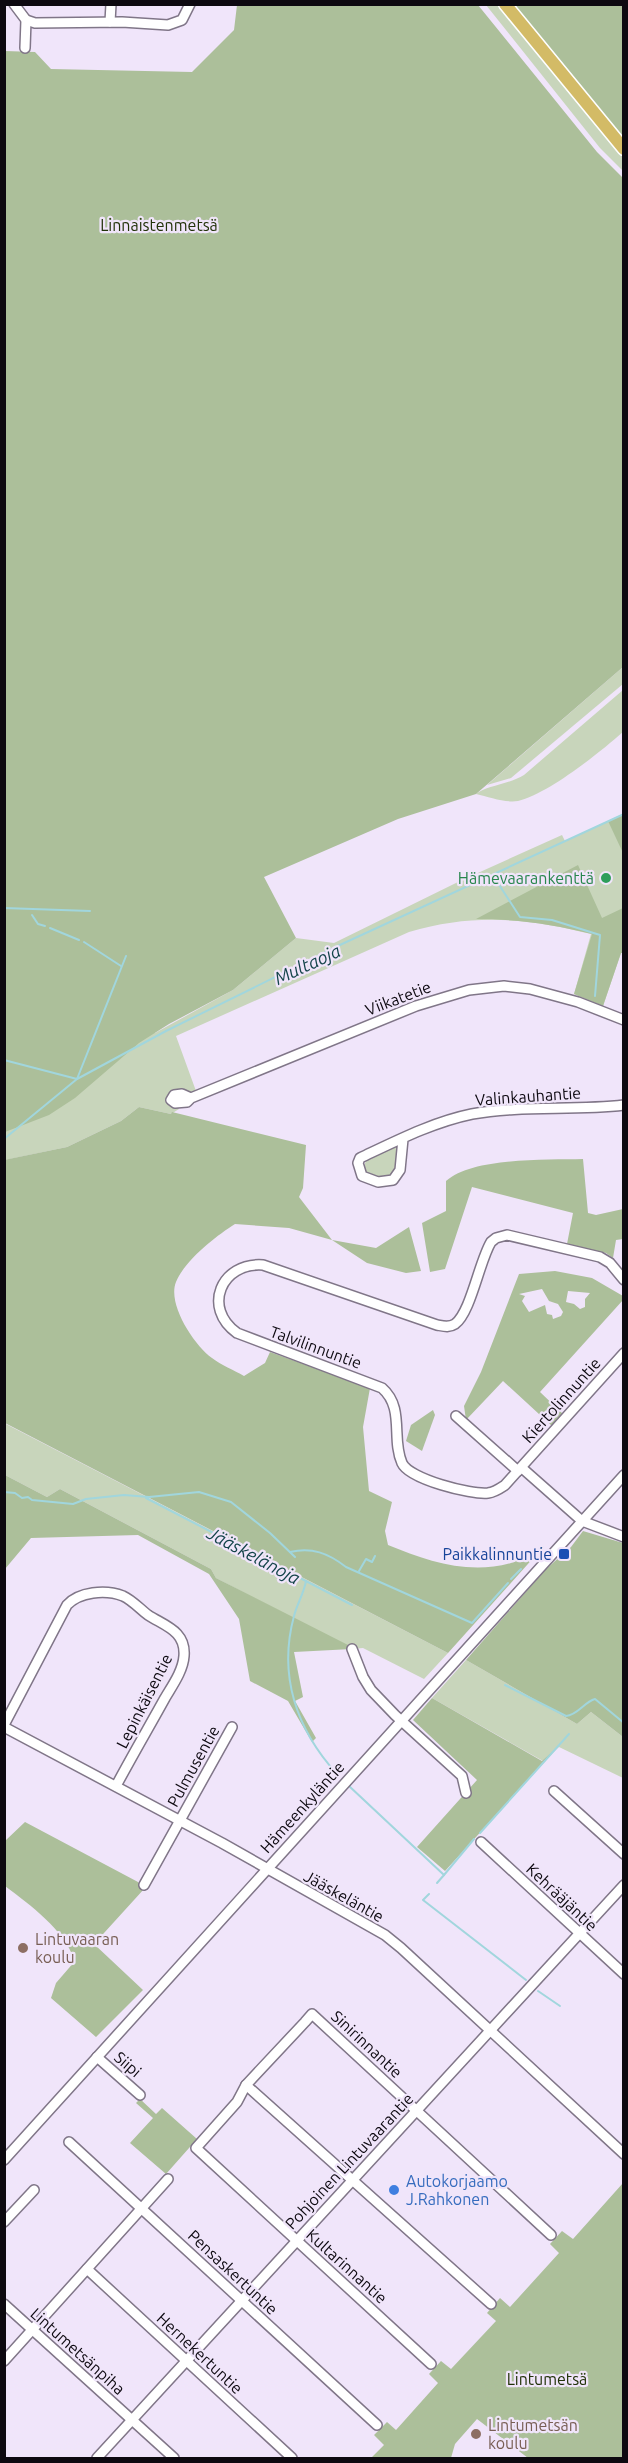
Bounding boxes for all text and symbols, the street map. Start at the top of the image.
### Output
park label: Linnaistenmetsä [100,216,218,234]
place label: Hämevaarankenttä [458,869,594,887]
marker: Hämevaarankenttä [599,871,613,885]
water label: Multaoja [271,940,344,988]
street label: Viikatetie [363,977,433,1019]
street label: Valinkauhantie [474,1083,582,1109]
street label: Talvilinnuntie [268,1322,364,1372]
street label: Kiertolinnuntie [518,1354,604,1446]
water label: Jääskelänoja [203,1522,304,1588]
place label: Paikkalinnuntie [442,1545,552,1563]
marker: Paikkalinnuntie [557,1547,571,1561]
street label: Lepinkäisentie [112,1651,176,1751]
street label: Pulmusentie [163,1722,223,1810]
street label: Hämeenkyläntie [256,1758,348,1856]
street label: Kehrääjäntie [523,1860,601,1934]
street label: Jääskeläntie [301,1867,387,1925]
place label: Lintuvaaran koulu [35,1930,119,1966]
marker: Lintuvaaran koulu [16,1941,30,1955]
street label: Sinirinnantie [328,2007,406,2081]
street label: Siipi [111,2048,145,2080]
street label: Pohjoinen Lintuvaarantie [281,2089,417,2233]
place label: Autokorjaamo J.Rahkonen [406,2172,508,2208]
marker: Autokorjaamo J.Rahkonen [387,2183,401,2197]
street label: Kultarinnantie [303,2225,391,2307]
street label: Pensaskertuntie [185,2226,281,2318]
street label: Lintumetsänpiha [27,2304,129,2398]
street label: Hernekertuntie [154,2309,246,2397]
park label: Lintumetsä [507,2370,587,2388]
place label: Lintumetsän koulu [488,2416,578,2452]
marker: Lintumetsän koulu [469,2427,483,2441]

